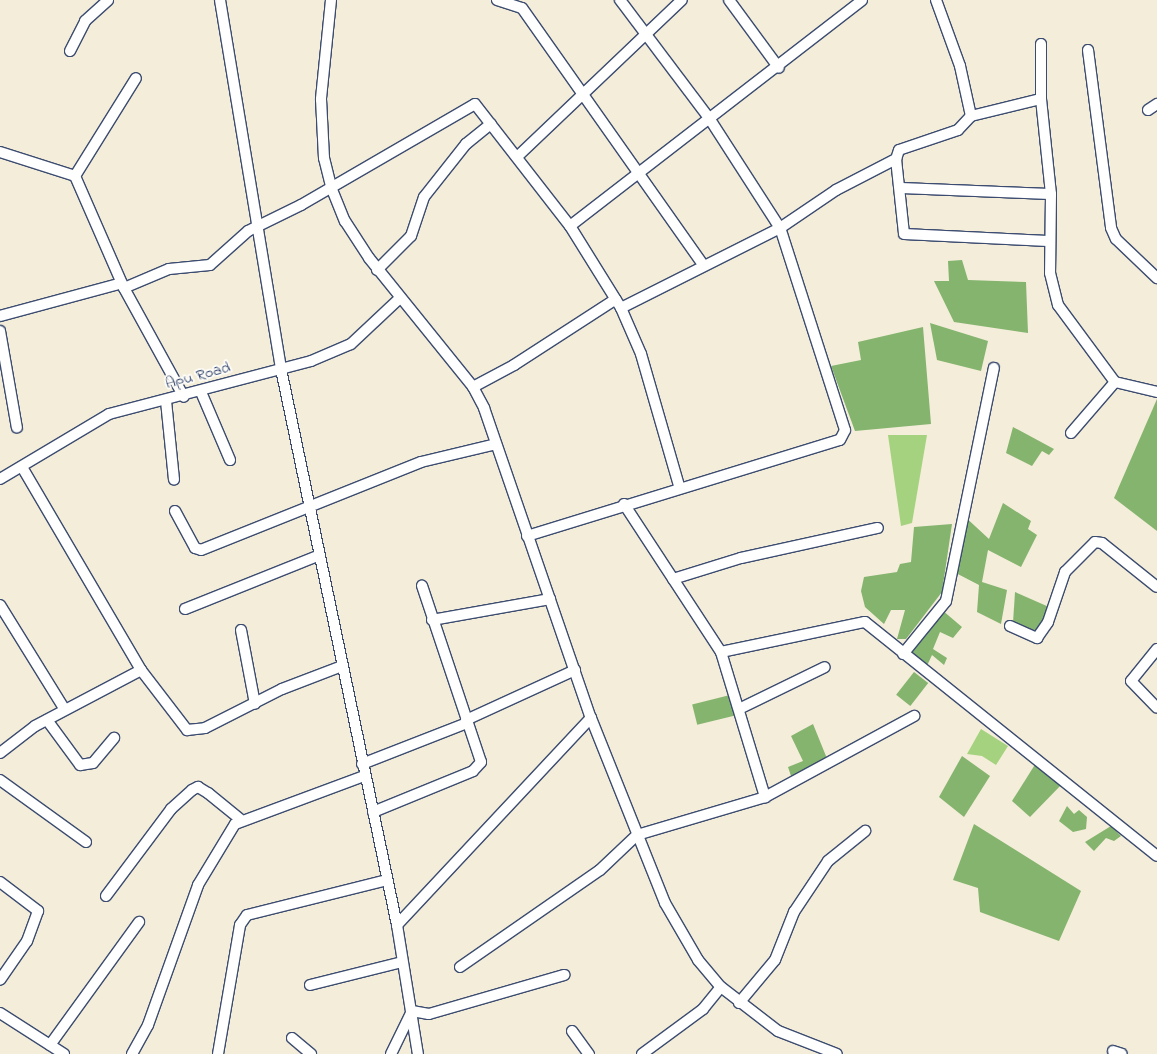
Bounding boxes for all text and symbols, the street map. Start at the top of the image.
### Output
street label: Apu Road [163,358,233,394]

